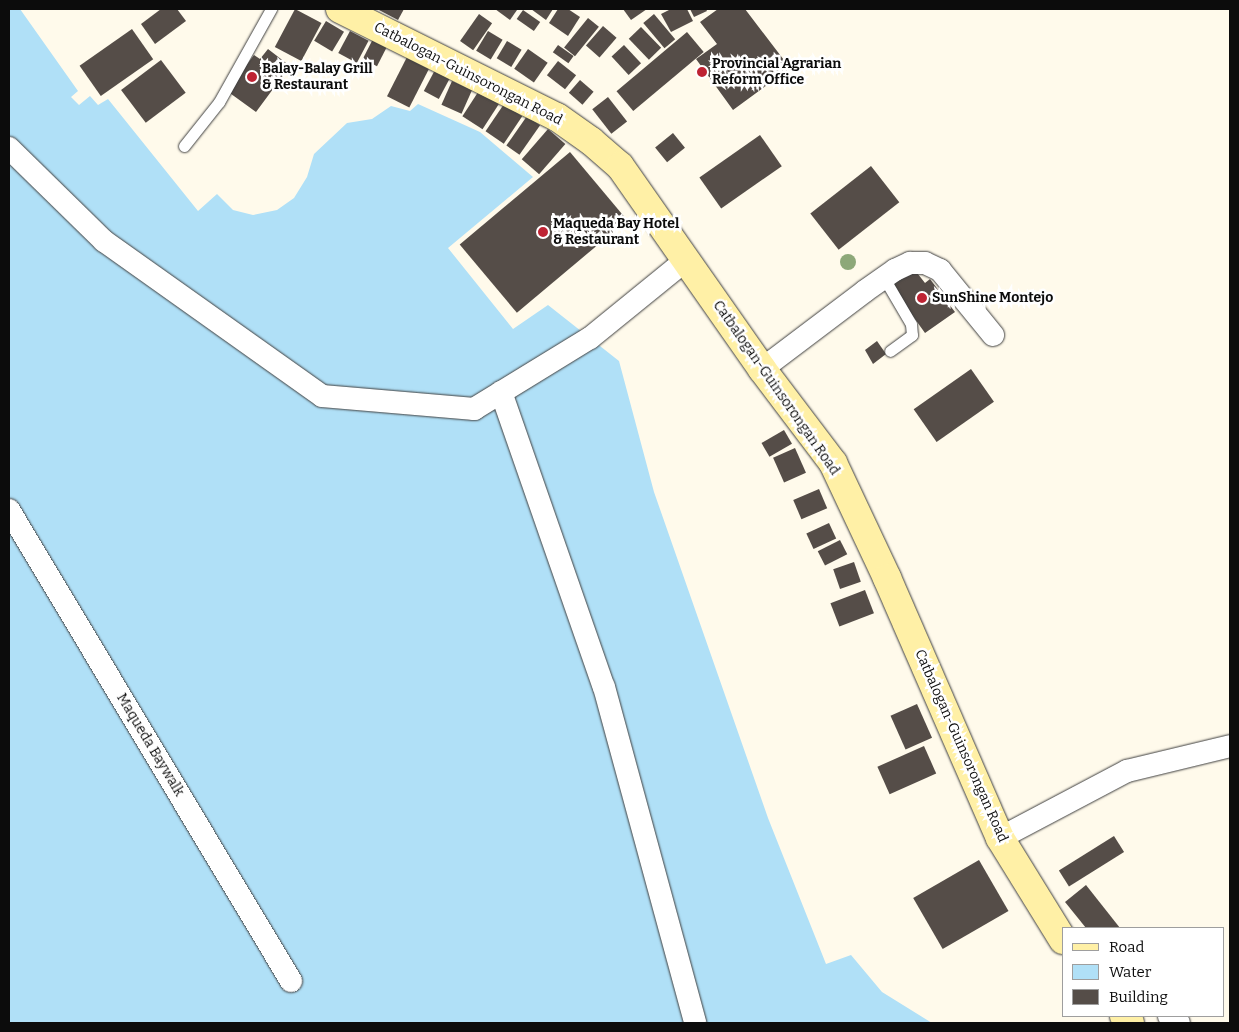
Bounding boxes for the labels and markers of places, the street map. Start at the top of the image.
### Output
place label: Provincial Agrarian Reform Office [712,56,841,88]
place label: Balay-Balay Grill & Restaurant [262,61,373,94]
marker: Provincial Agrarian Reform Office [696,66,708,78]
marker: Balay-Balay Grill & Restaurant [246,71,258,83]
place label: Maqueda Bay Hotel & Restaurant [553,216,679,248]
marker: Maqueda Bay Hotel & Restaurant [537,226,549,238]
place label: SunShine Montejo [932,290,1053,306]
marker: SunShine Montejo [916,292,928,304]

